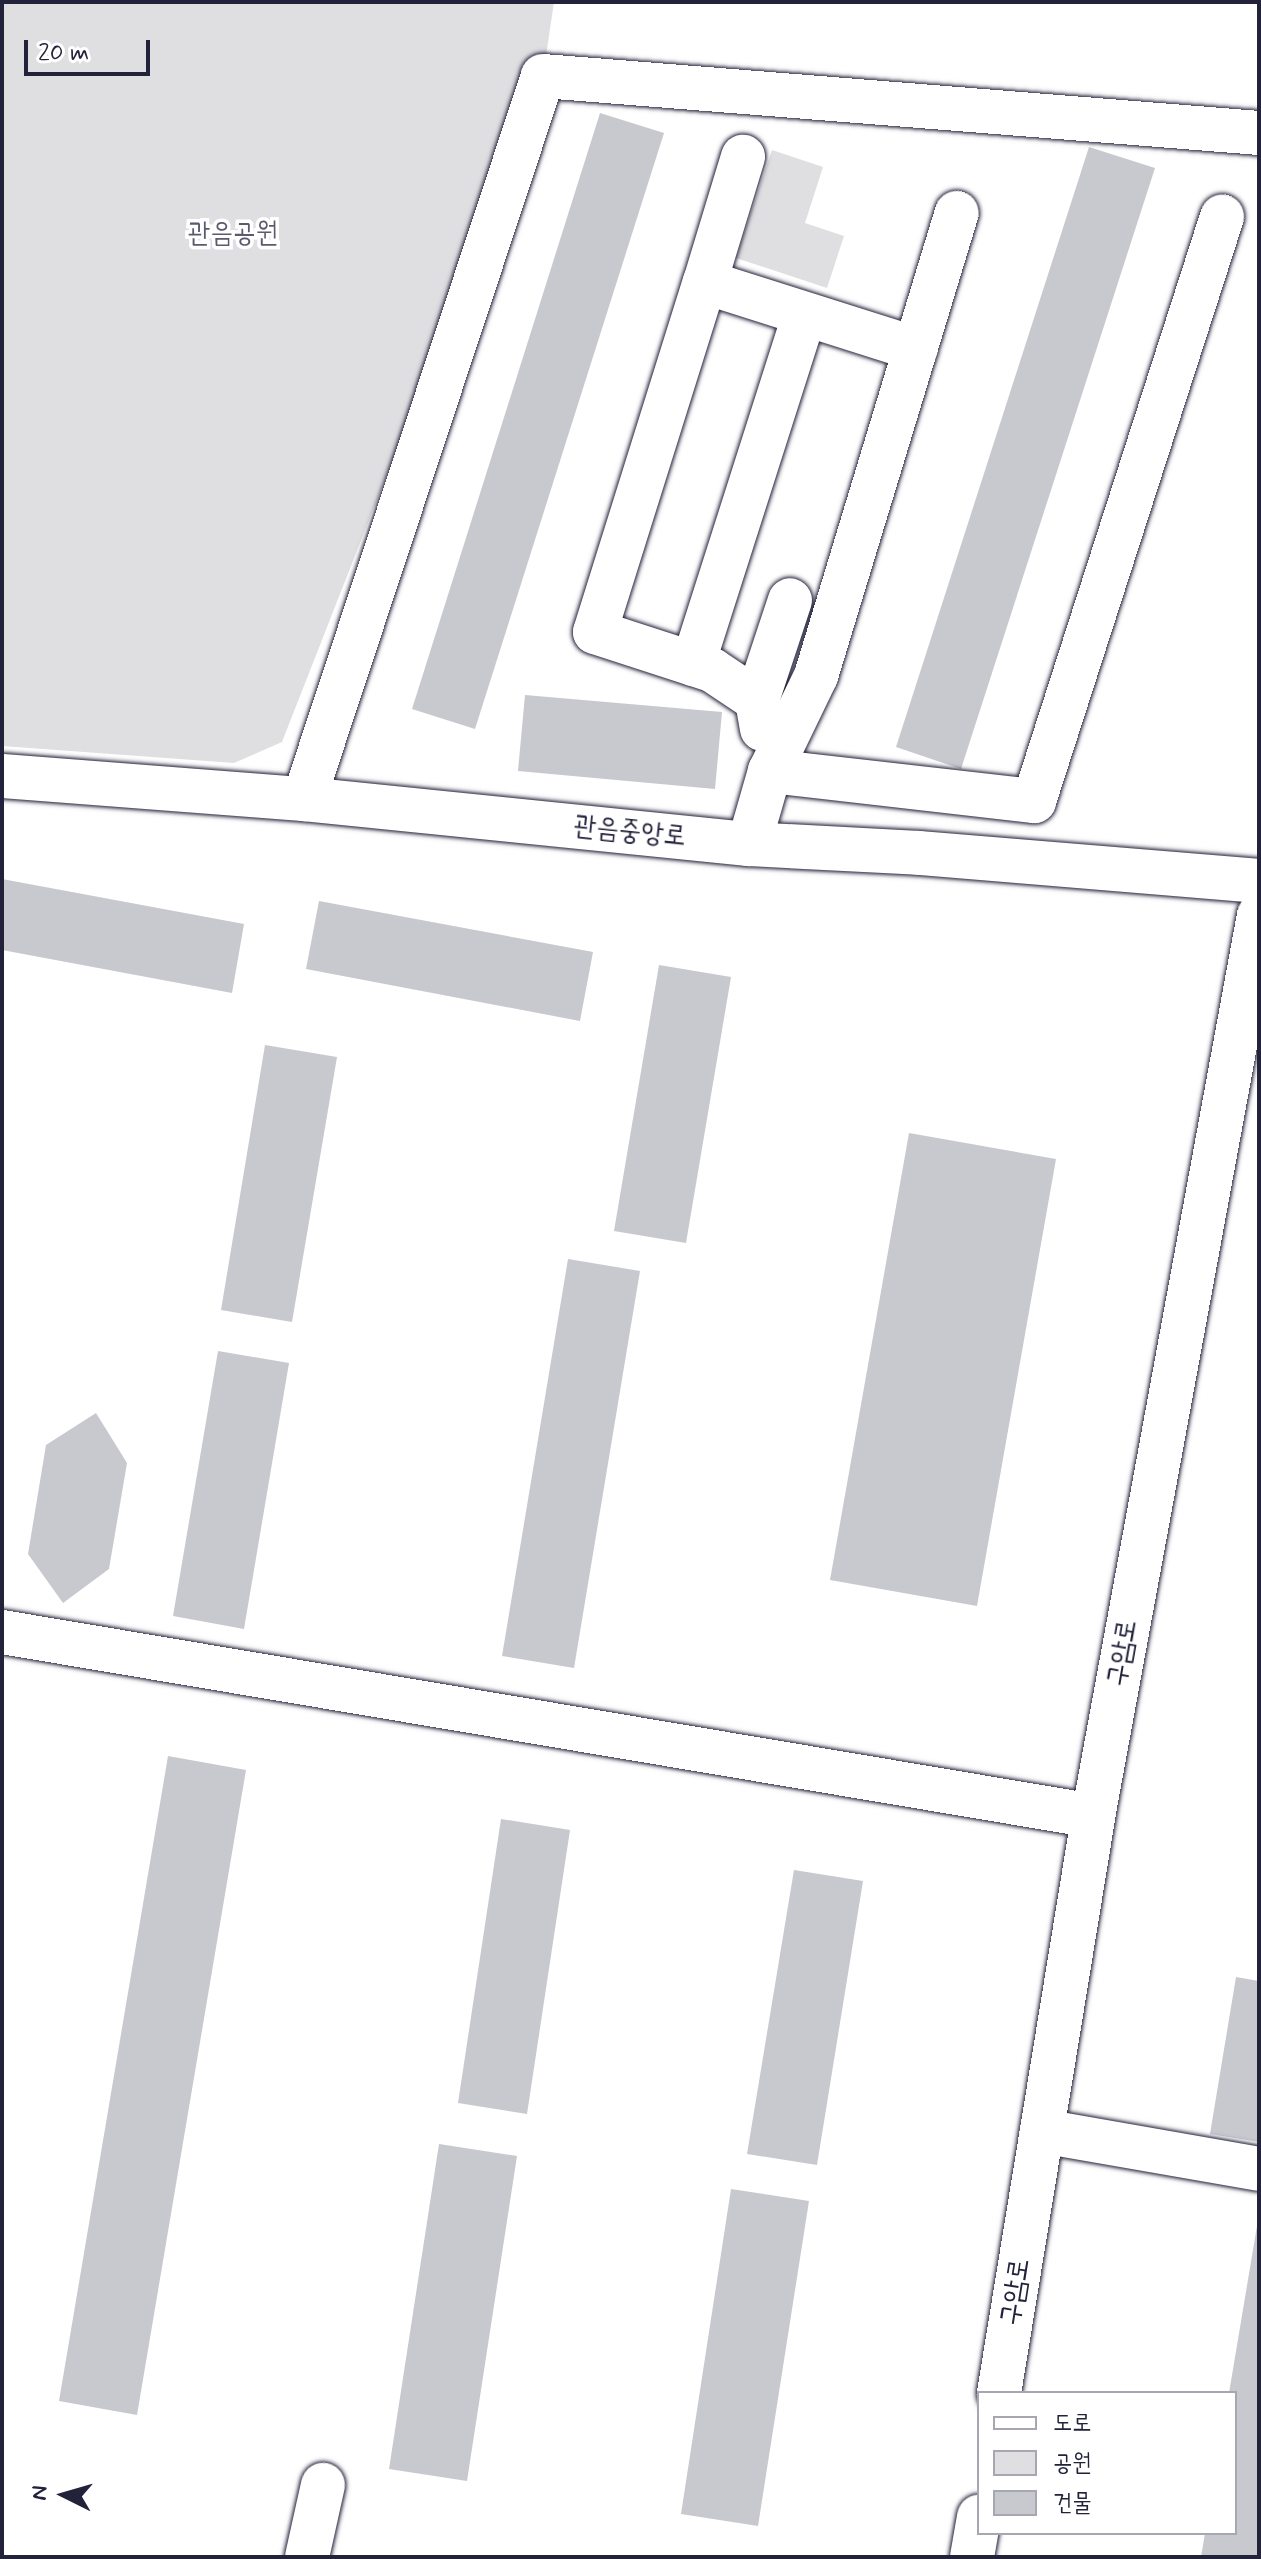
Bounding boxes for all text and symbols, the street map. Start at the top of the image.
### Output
scale bar [28,24,154,74]
text: 20 m [38,38,89,69]
park label: 관음공원 [188,217,278,251]
street label: 관음중앙로 [572,809,688,855]
street label: 구암로 [1101,1617,1145,1689]
street label: 구암로 [994,2256,1038,2328]
legend [977,2391,1237,2535]
text: 도로 [1053,2408,1092,2439]
text: 공원 [1053,2448,1092,2479]
north arrow [24,2455,104,2535]
text: N [26,2484,55,2501]
text: 건물 [1053,2488,1092,2519]

